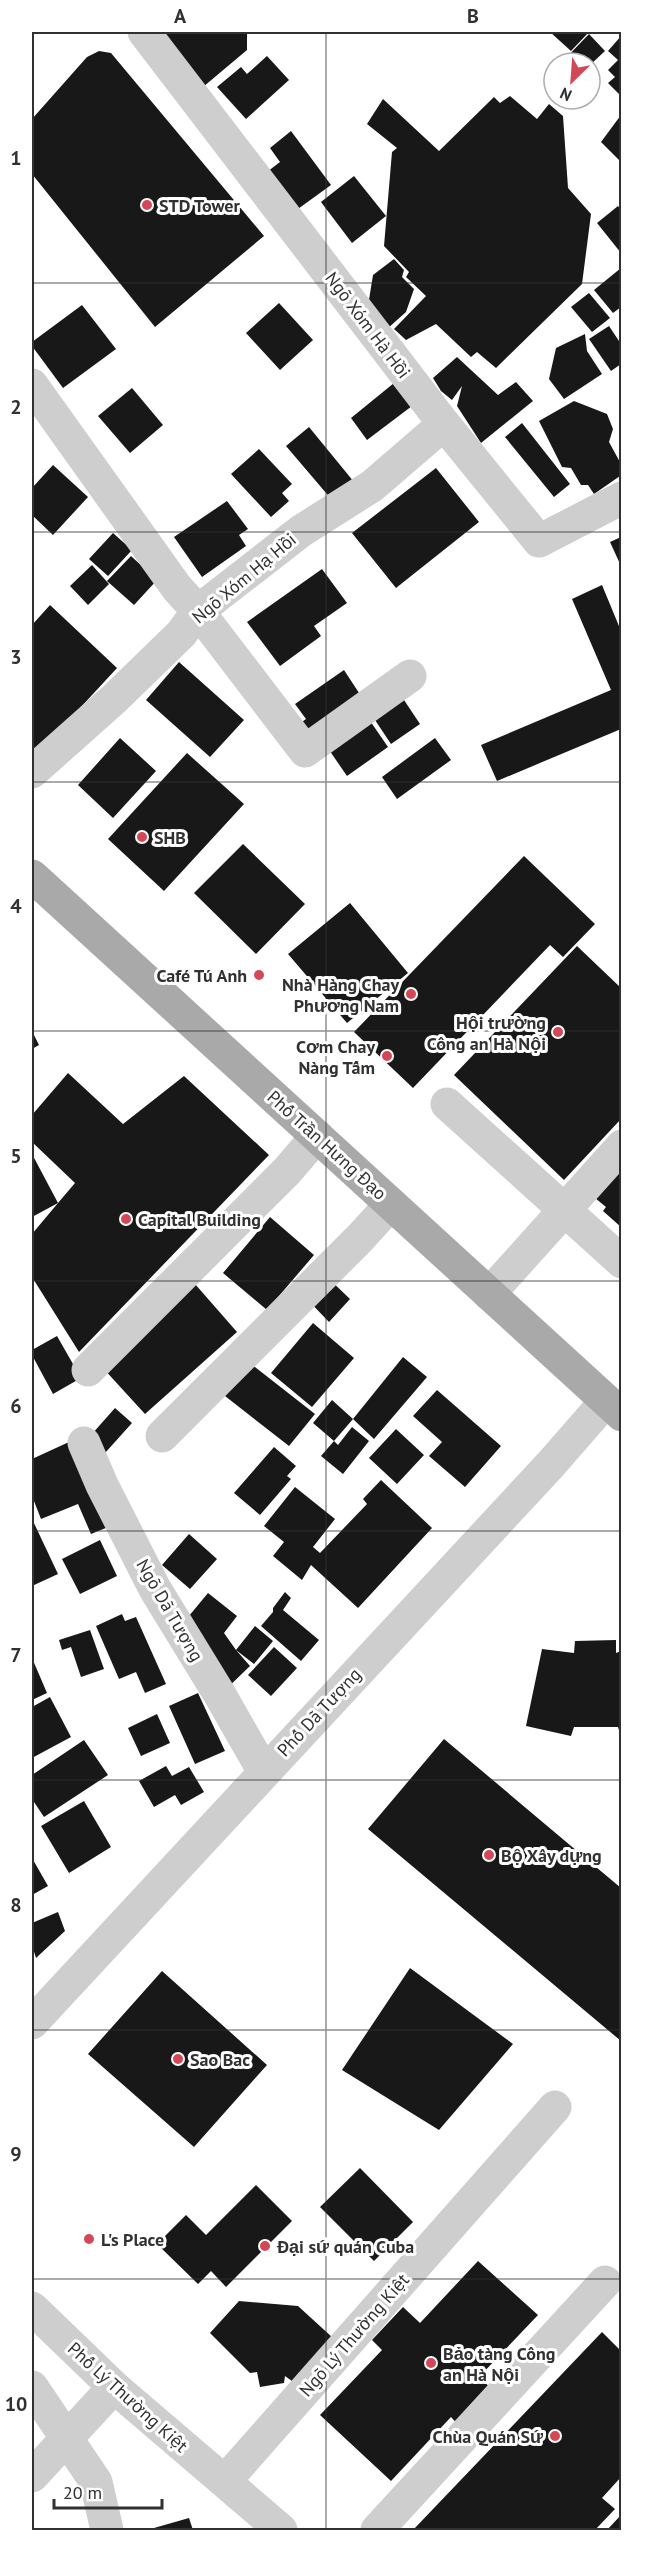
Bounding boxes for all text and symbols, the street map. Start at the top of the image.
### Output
text: A [174,3,187,29]
text: B [467,3,479,29]
north arrow [542,51,602,111]
text: N [557,83,575,106]
text: 1 [10,145,22,171]
place label: STD Tower [159,194,240,217]
marker: STD Tower [140,198,154,212]
street label: Ngõ Xóm Hà Hồi [320,267,416,383]
text: 2 [10,394,22,420]
street label: Ngõ Xóm Hạ Hồi [187,528,301,628]
text: 3 [10,644,22,670]
place label: SHB [154,826,186,849]
marker: SHB [135,830,149,844]
text: 4 [10,893,22,919]
place label: Café Tú Anh [156,964,247,987]
marker: Café Tú Anh [252,968,266,982]
place label: Nhà Hàng Chay Phương Nam [282,973,399,1017]
marker: Nhà Hàng Chay Phương Nam [404,987,418,1001]
place label: Hội trường Công an Hà Nội [427,1011,546,1055]
marker: Hội trường Công an Hà Nội [551,1025,565,1039]
place label: Cơm Chay Nàng Tấm [296,1035,375,1079]
marker: Cơm Chay Nàng Tấm [380,1049,394,1063]
street label: Phố Trần Hưng Đạo [263,1085,391,1205]
text: 5 [10,1143,22,1169]
place label: Capital Building [138,1208,261,1231]
marker: Capital Building [119,1212,133,1226]
text: 6 [10,1393,22,1419]
street label: Ngõ Dã Tượng [131,1555,209,1665]
text: 7 [10,1642,22,1668]
street label: Phố Dã Tượng [272,1663,366,1761]
place label: Bộ Xây dựng [501,1844,602,1867]
marker: Bộ Xây dựng [482,1848,496,1862]
text: 8 [10,1892,22,1918]
place label: Sao Bac [190,2048,250,2071]
marker: Sao Bac [171,2052,185,2066]
text: 9 [10,2141,22,2167]
place label: L's Place [101,2228,164,2251]
marker: L's Place [82,2232,96,2246]
place label: Đại sứ quán Cuba [276,2235,414,2258]
marker: Đại sứ quán Cuba [258,2239,272,2253]
street label: Ngõ Lý Thường Kiệt [294,2269,414,2401]
street label: Phố Lý Thường Kiệt [63,2337,193,2457]
place label: Bảo tàng Công an Hà Nội [443,2342,555,2386]
marker: Bảo tàng Công an Hà Nội [424,2356,438,2370]
text: 10 [5,2391,27,2417]
place label: Chùa Quán Sứ [433,2425,544,2448]
marker: Chùa Quán Sứ [548,2429,562,2443]
scale bar [54,2472,162,2510]
text: 20 m [63,2481,102,2504]

